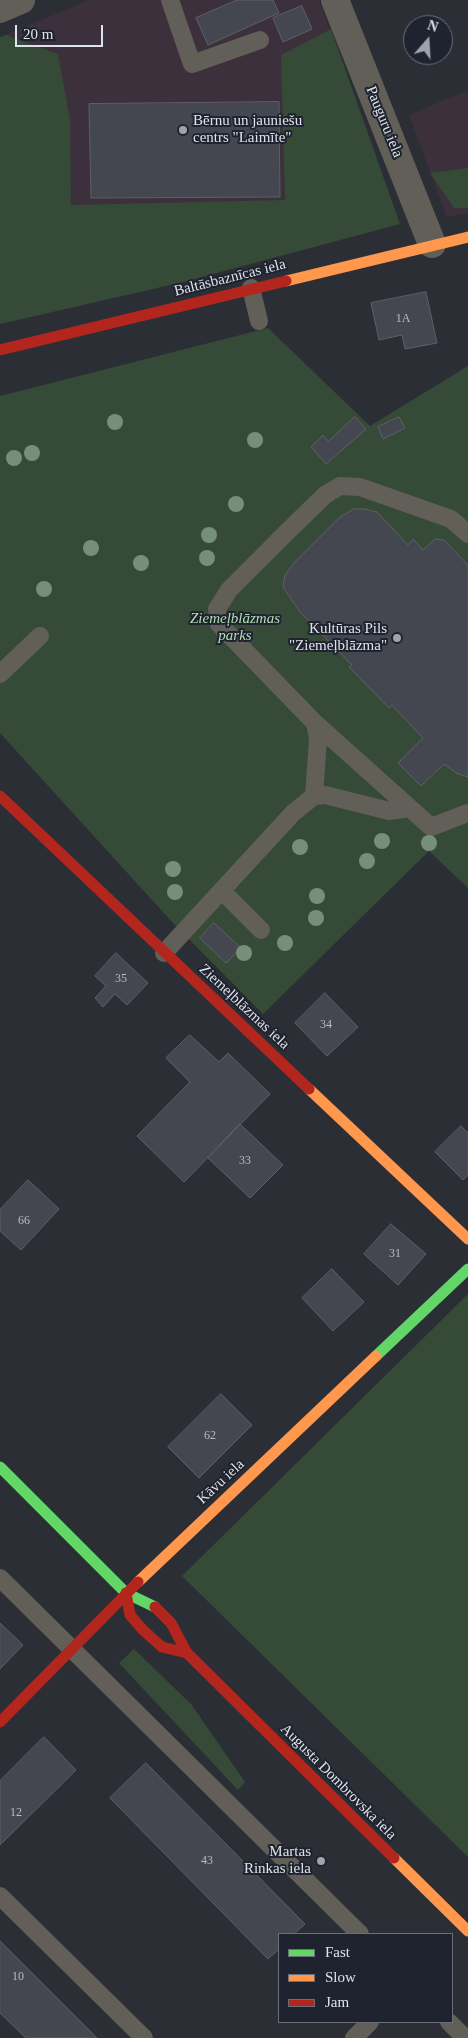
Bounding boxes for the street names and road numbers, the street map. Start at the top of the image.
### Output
street label: Pauguru iela [362,84,406,160]
street label: Baltāsbaznīcas iela [172,255,288,301]
street label: Ziemeļblāzmas iela [195,961,293,1053]
street label: Kāvu iela [194,1456,248,1508]
street label: Augusta Dombrovska iela [276,1720,400,1844]

